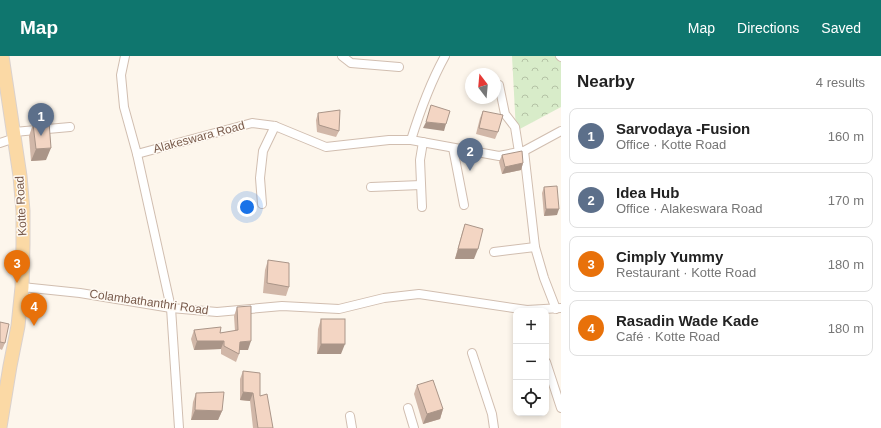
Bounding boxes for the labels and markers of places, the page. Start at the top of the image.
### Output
pin: 1 [28,103,54,136]
pin: 2 [457,138,483,171]
pin: 3 [4,250,30,283]
pin: 4 [21,293,47,326]

